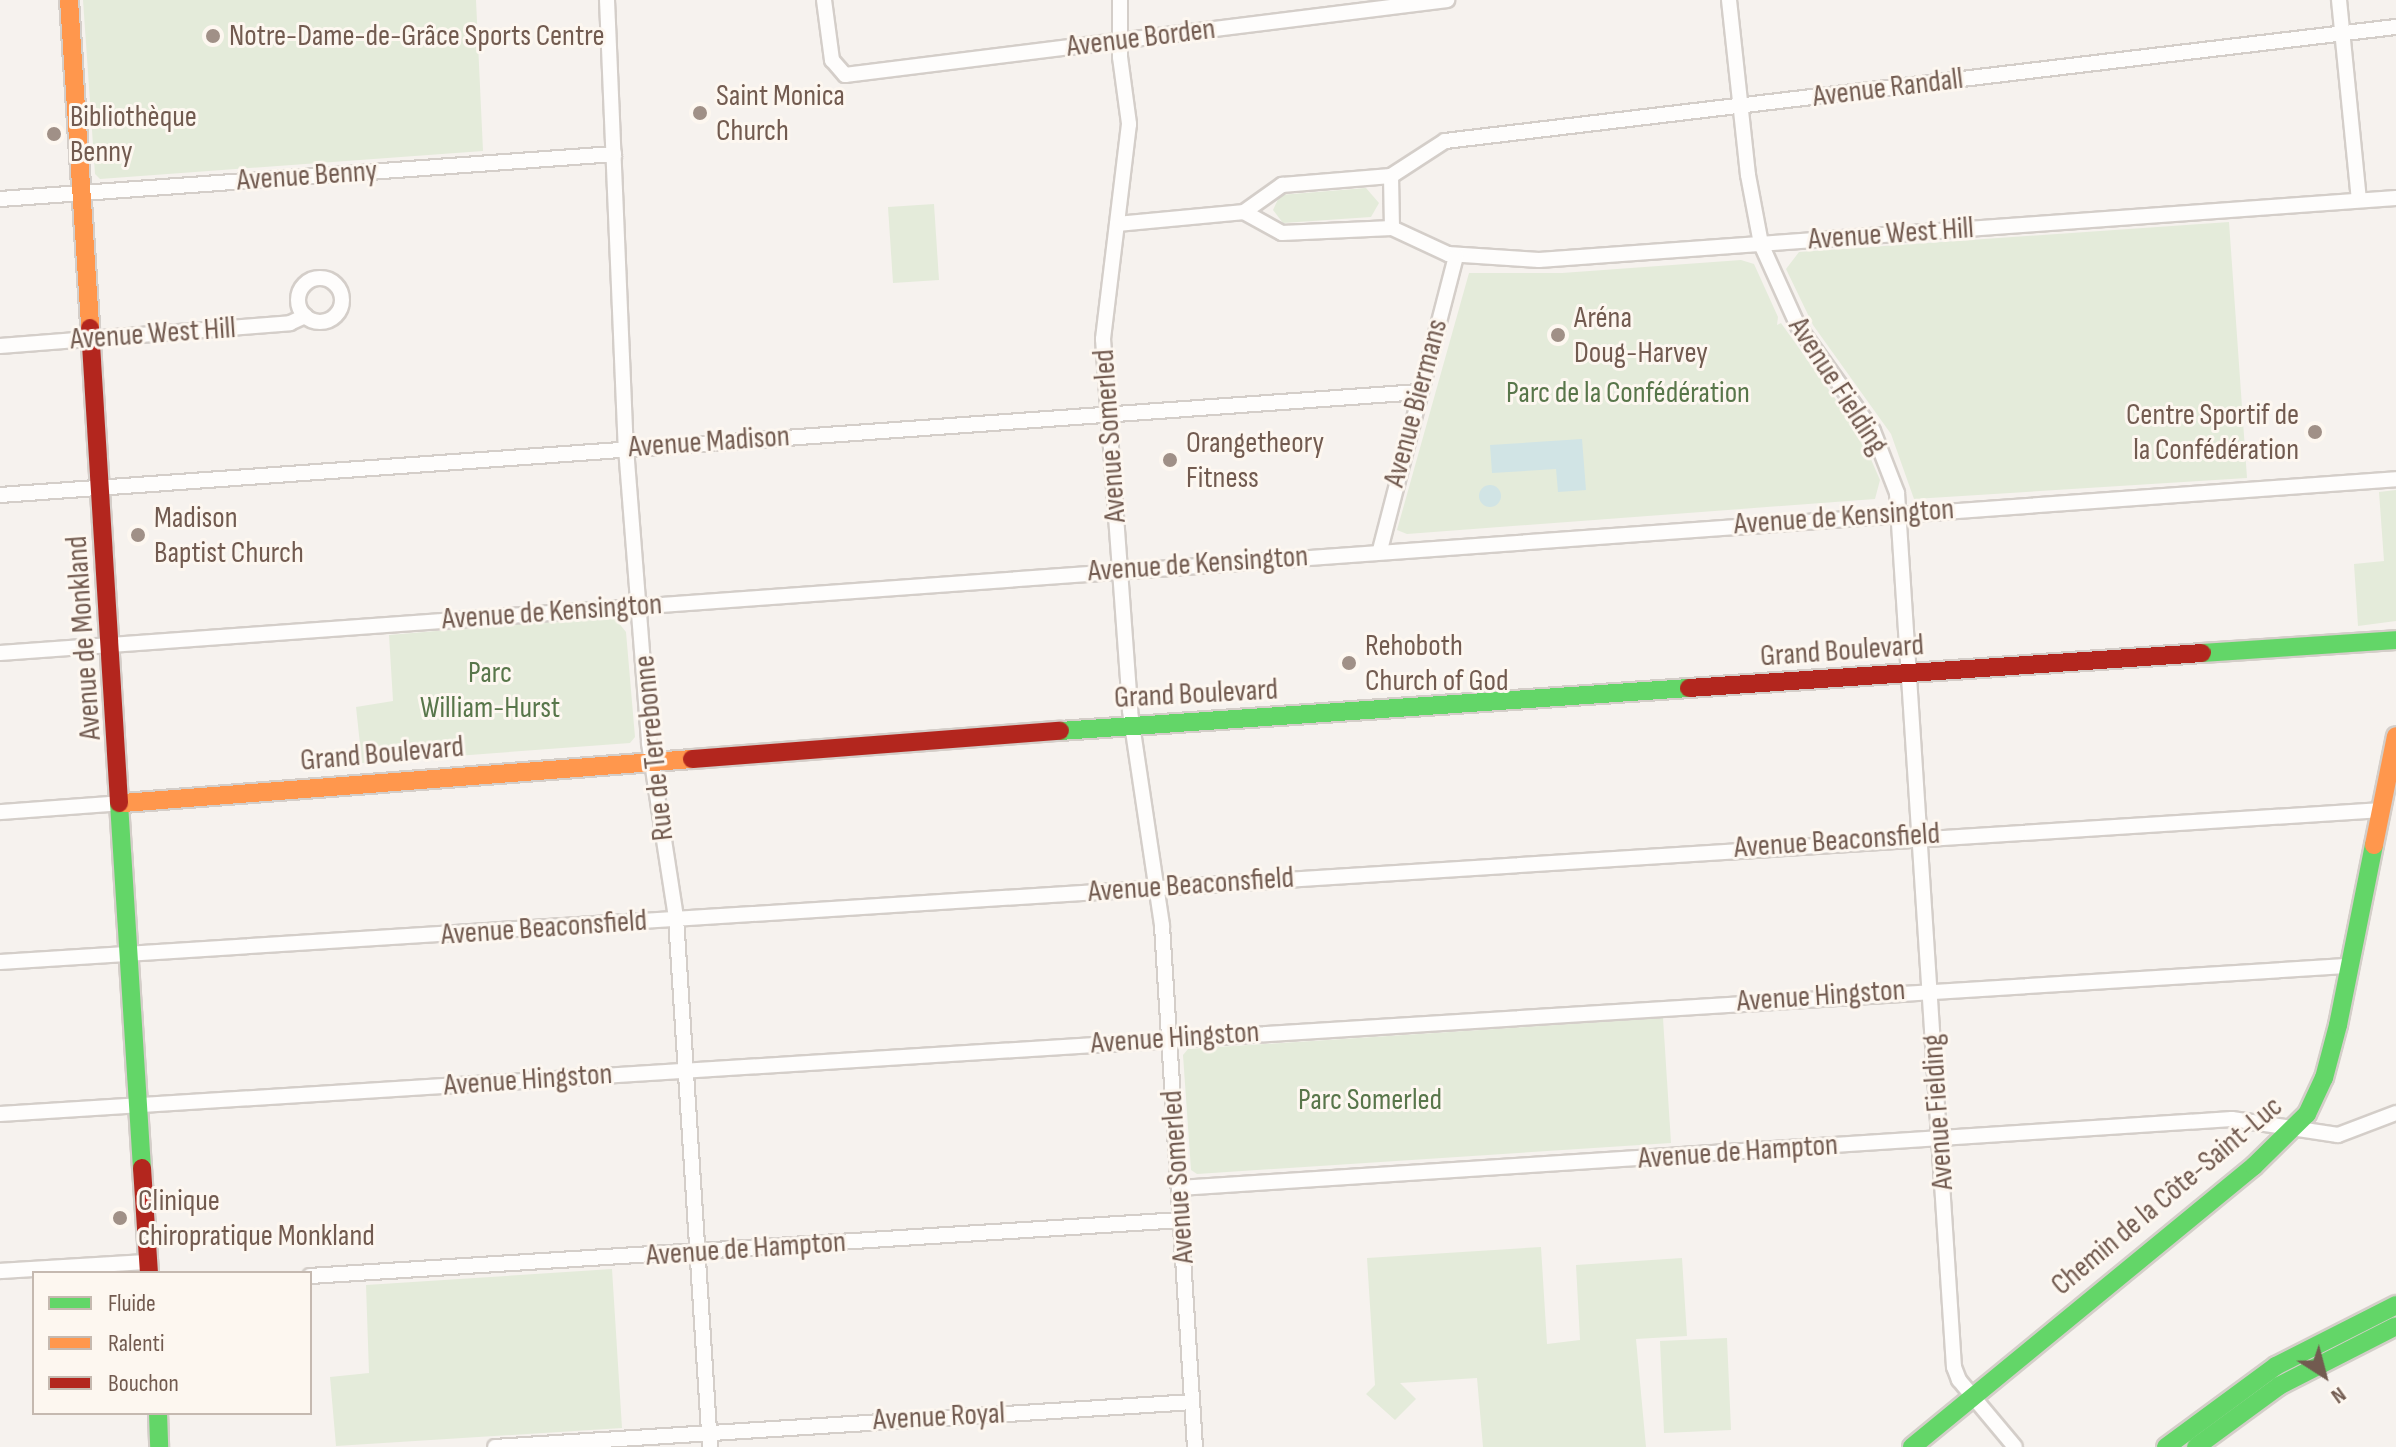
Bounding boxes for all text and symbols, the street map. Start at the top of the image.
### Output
street label: Avenue Borden [1065,11,1217,65]
place label: Notre-Dame-de-Grâce Sports Centre [229,18,605,54]
marker: Notre-Dame-de-Grâce Sports Centre [204,27,222,45]
street label: Avenue Randall [1811,61,1965,115]
place label: Saint Monica Church [716,78,845,148]
place label: Bibliothèque Benny [70,99,197,170]
marker: Saint Monica Church [691,104,709,122]
marker: Bibliothèque Benny [45,125,63,143]
street label: Avenue Benny [236,153,378,199]
street label: Avenue West Hill [1807,210,1975,258]
place label: Aréna Doug-Harvey [1574,300,1708,370]
street label: Avenue West Hill [69,310,237,358]
street label: Avenue Fielding [1780,311,1896,461]
street label: Avenue Biermans [1376,315,1456,491]
marker: Aréna Doug-Harvey [1549,326,1567,344]
street label: Avenue Somerled [1086,348,1134,524]
park label: Parc de la Confédération [1506,375,1750,411]
place label: Centre Sportif de la Confédération [2126,397,2299,468]
street label: Avenue Madison [627,418,791,466]
marker: Centre Sportif de la Confédération [2306,423,2324,441]
place label: Orangetheory Fitness [1186,425,1324,496]
marker: Orangetheory Fitness [1161,451,1179,469]
street label: Avenue de Kensington [1733,491,1955,543]
place label: Madison Baptist Church [154,500,304,570]
marker: Madison Baptist Church [129,526,147,544]
street label: Avenue de Monkland [59,535,109,741]
street label: Avenue de Kensington [1087,538,1309,590]
street label: Avenue de Kensington [441,586,663,638]
street label: Grand Boulevard [1759,627,1925,675]
place label: Rehoboth Church of God [1365,628,1508,698]
street label: Rue de Terrebonne [626,653,682,843]
marker: Rehoboth Church of God [1340,654,1358,672]
park label: Parc William-Hurst [420,655,560,726]
street label: Grand Boulevard [1113,672,1279,716]
street label: Grand Boulevard [299,729,465,779]
street label: Avenue Beaconsfield [1733,816,1941,866]
street label: Avenue Beaconsfield [1087,860,1295,910]
street label: Avenue Beaconsfield [440,903,648,953]
street label: Avenue Hingston [1736,972,1906,1020]
street label: Avenue Hingston [1090,1014,1260,1062]
street label: Avenue Fielding [1915,1033,1961,1191]
street label: Avenue Hingston [443,1056,613,1104]
park label: Parc Somerled [1298,1082,1442,1118]
street label: Avenue Somerled [1154,1089,1202,1265]
street label: Chemin de la Côte-Saint-Luc [2044,1089,2290,1303]
street label: Avenue de Hampton [1637,1127,1839,1177]
place label: Clinique chiropratique Monkland [138,1183,375,1254]
marker: Clinique chiropratique Monkland [109,1207,131,1229]
street label: Avenue de Hampton [645,1224,847,1274]
legend [32,1271,312,1415]
text: Fluide [108,1289,156,1318]
text: Ralenti [108,1329,164,1358]
north arrow [2284,1335,2364,1415]
text: Bouchon [108,1369,179,1398]
text: N [2326,1380,2351,1409]
street label: Avenue Royal [872,1396,1006,1438]

